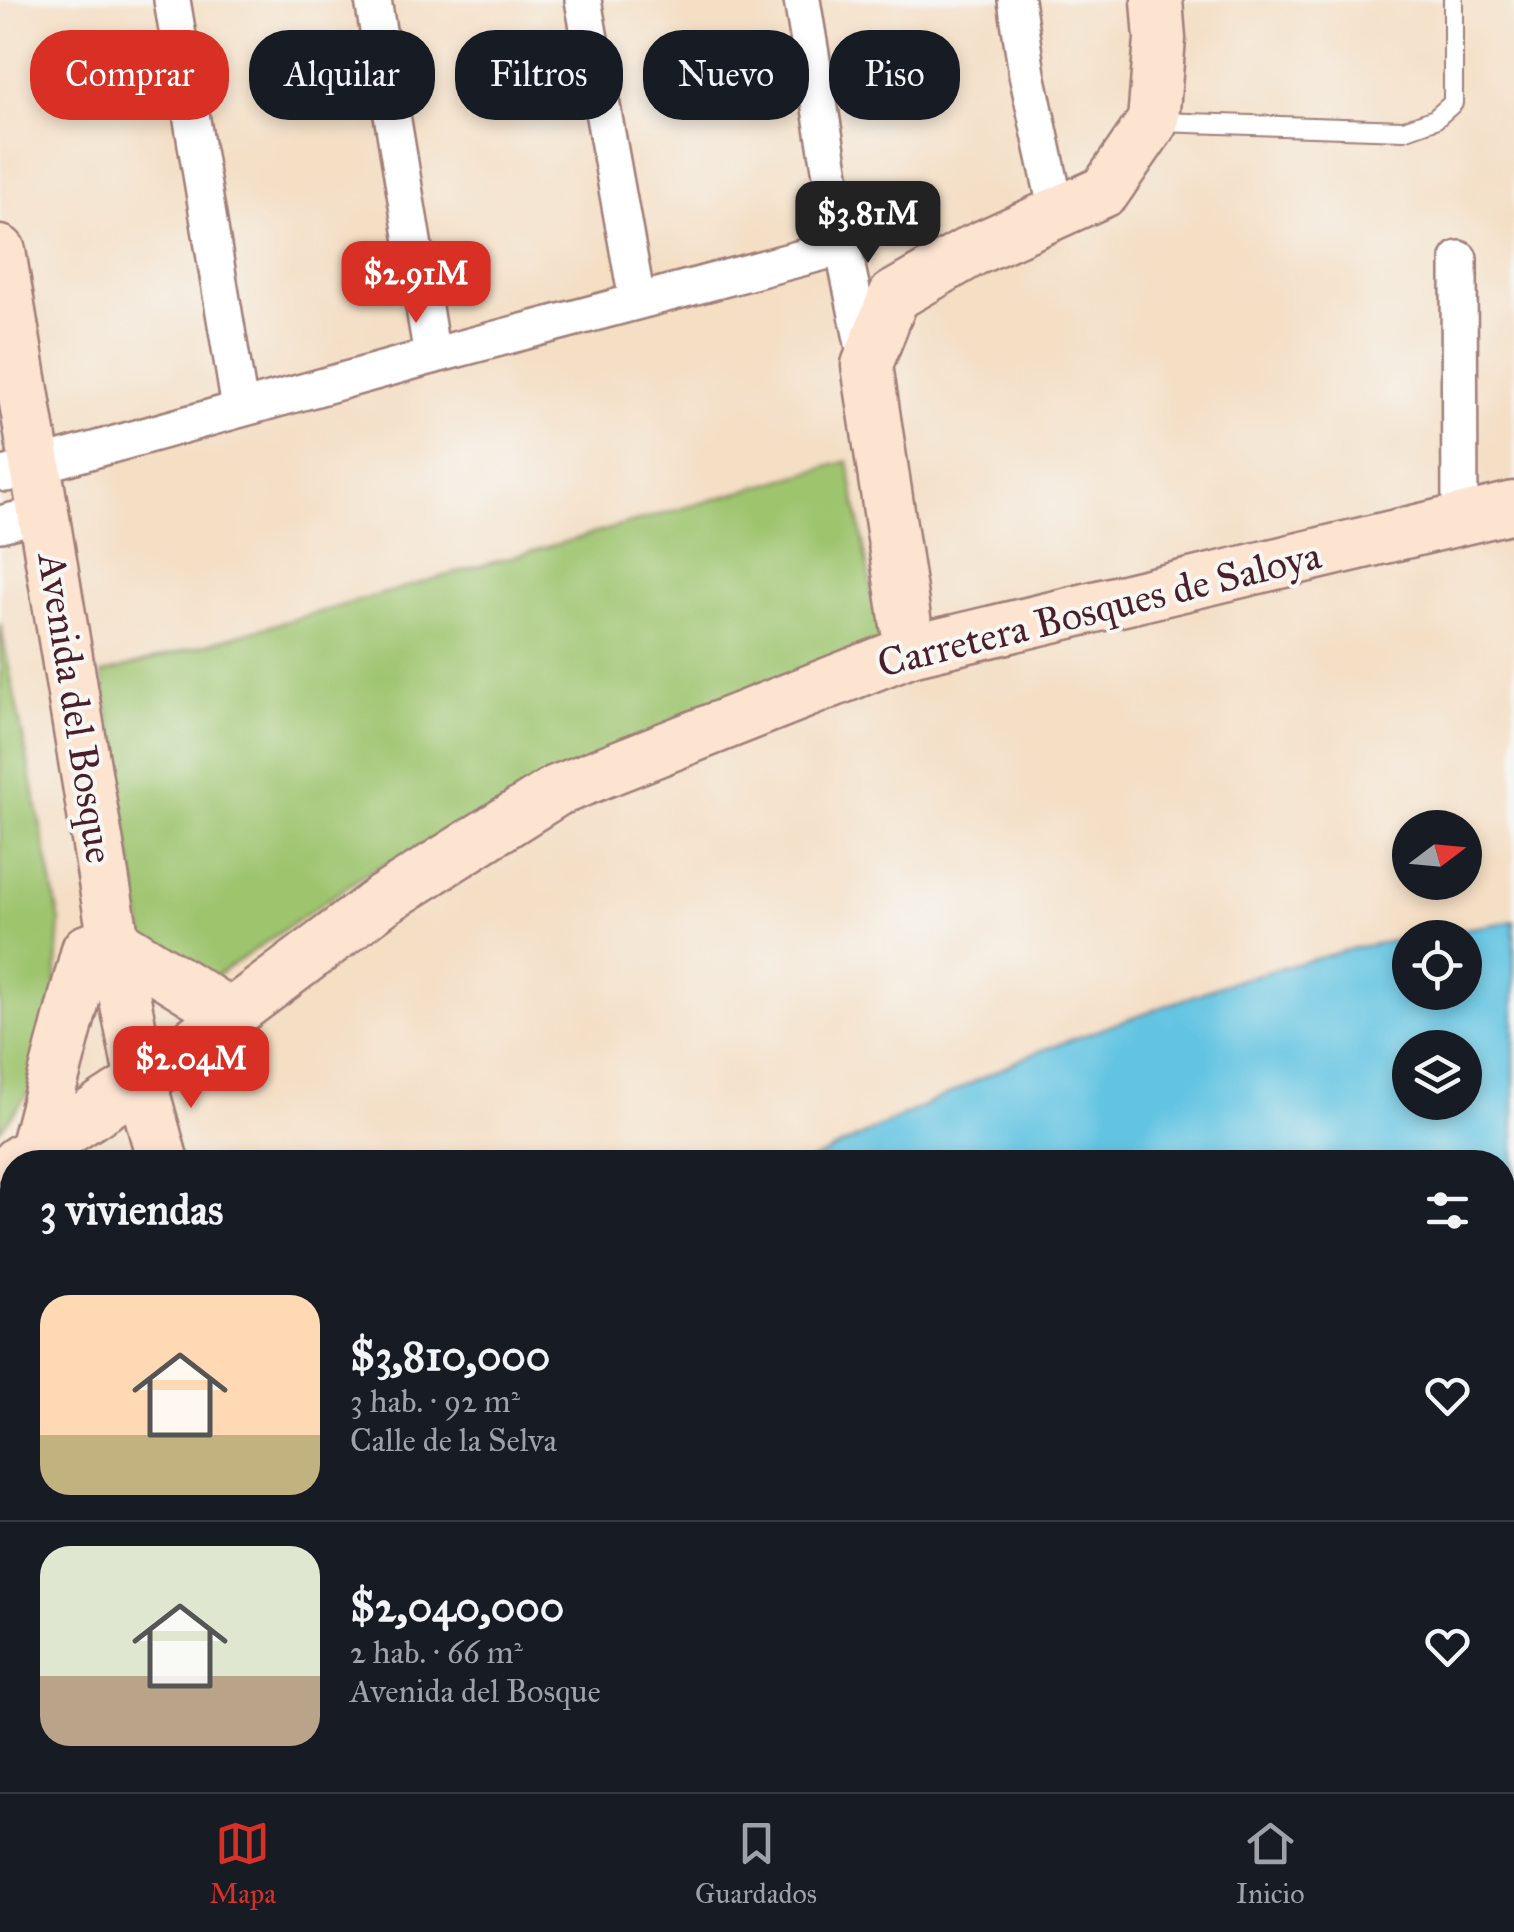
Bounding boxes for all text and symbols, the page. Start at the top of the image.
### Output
chip: Comprar [30,30,229,120]
chip: Alquilar [249,30,435,120]
chip: Filtros [455,30,623,120]
chip: Nuevo [643,30,809,120]
chip: Piso [829,30,960,120]
pin: $3.81M [787,181,949,266]
text: $3.81M [817,194,919,233]
pin: $2.91M [335,241,497,326]
text: $2.91M [364,254,468,293]
street label: Carretera Bosques de Saloya [872,530,1326,688]
street label: Avenida del Bosque [27,547,125,867]
north arrow [1392,810,1482,900]
map controls [1392,810,1482,1120]
button: locate [1392,920,1482,1010]
pin: $2.04M [110,1026,272,1111]
button: layers [1392,1030,1482,1120]
text: $2.04M [135,1039,247,1078]
icon: filters [1420,1183,1475,1238]
text: 3 viviendas [40,1184,223,1236]
text: $3,810,000 [350,1330,550,1382]
icon: home [120,1335,240,1455]
icon: heart [1420,1368,1475,1423]
text: 3 hab. · 92 m² [350,1382,520,1421]
text: Calle de la Selva [350,1421,557,1460]
text: $2,040,000 [350,1581,564,1633]
icon: home [120,1586,240,1706]
icon: heart [1420,1619,1475,1674]
text: 2 hab. · 66 m² [350,1633,523,1672]
text: Avenida del Bosque [350,1672,601,1711]
tab: Mapa [209,1816,276,1911]
tab: Guardados [695,1816,817,1911]
tab: Inicio [1236,1816,1304,1911]

